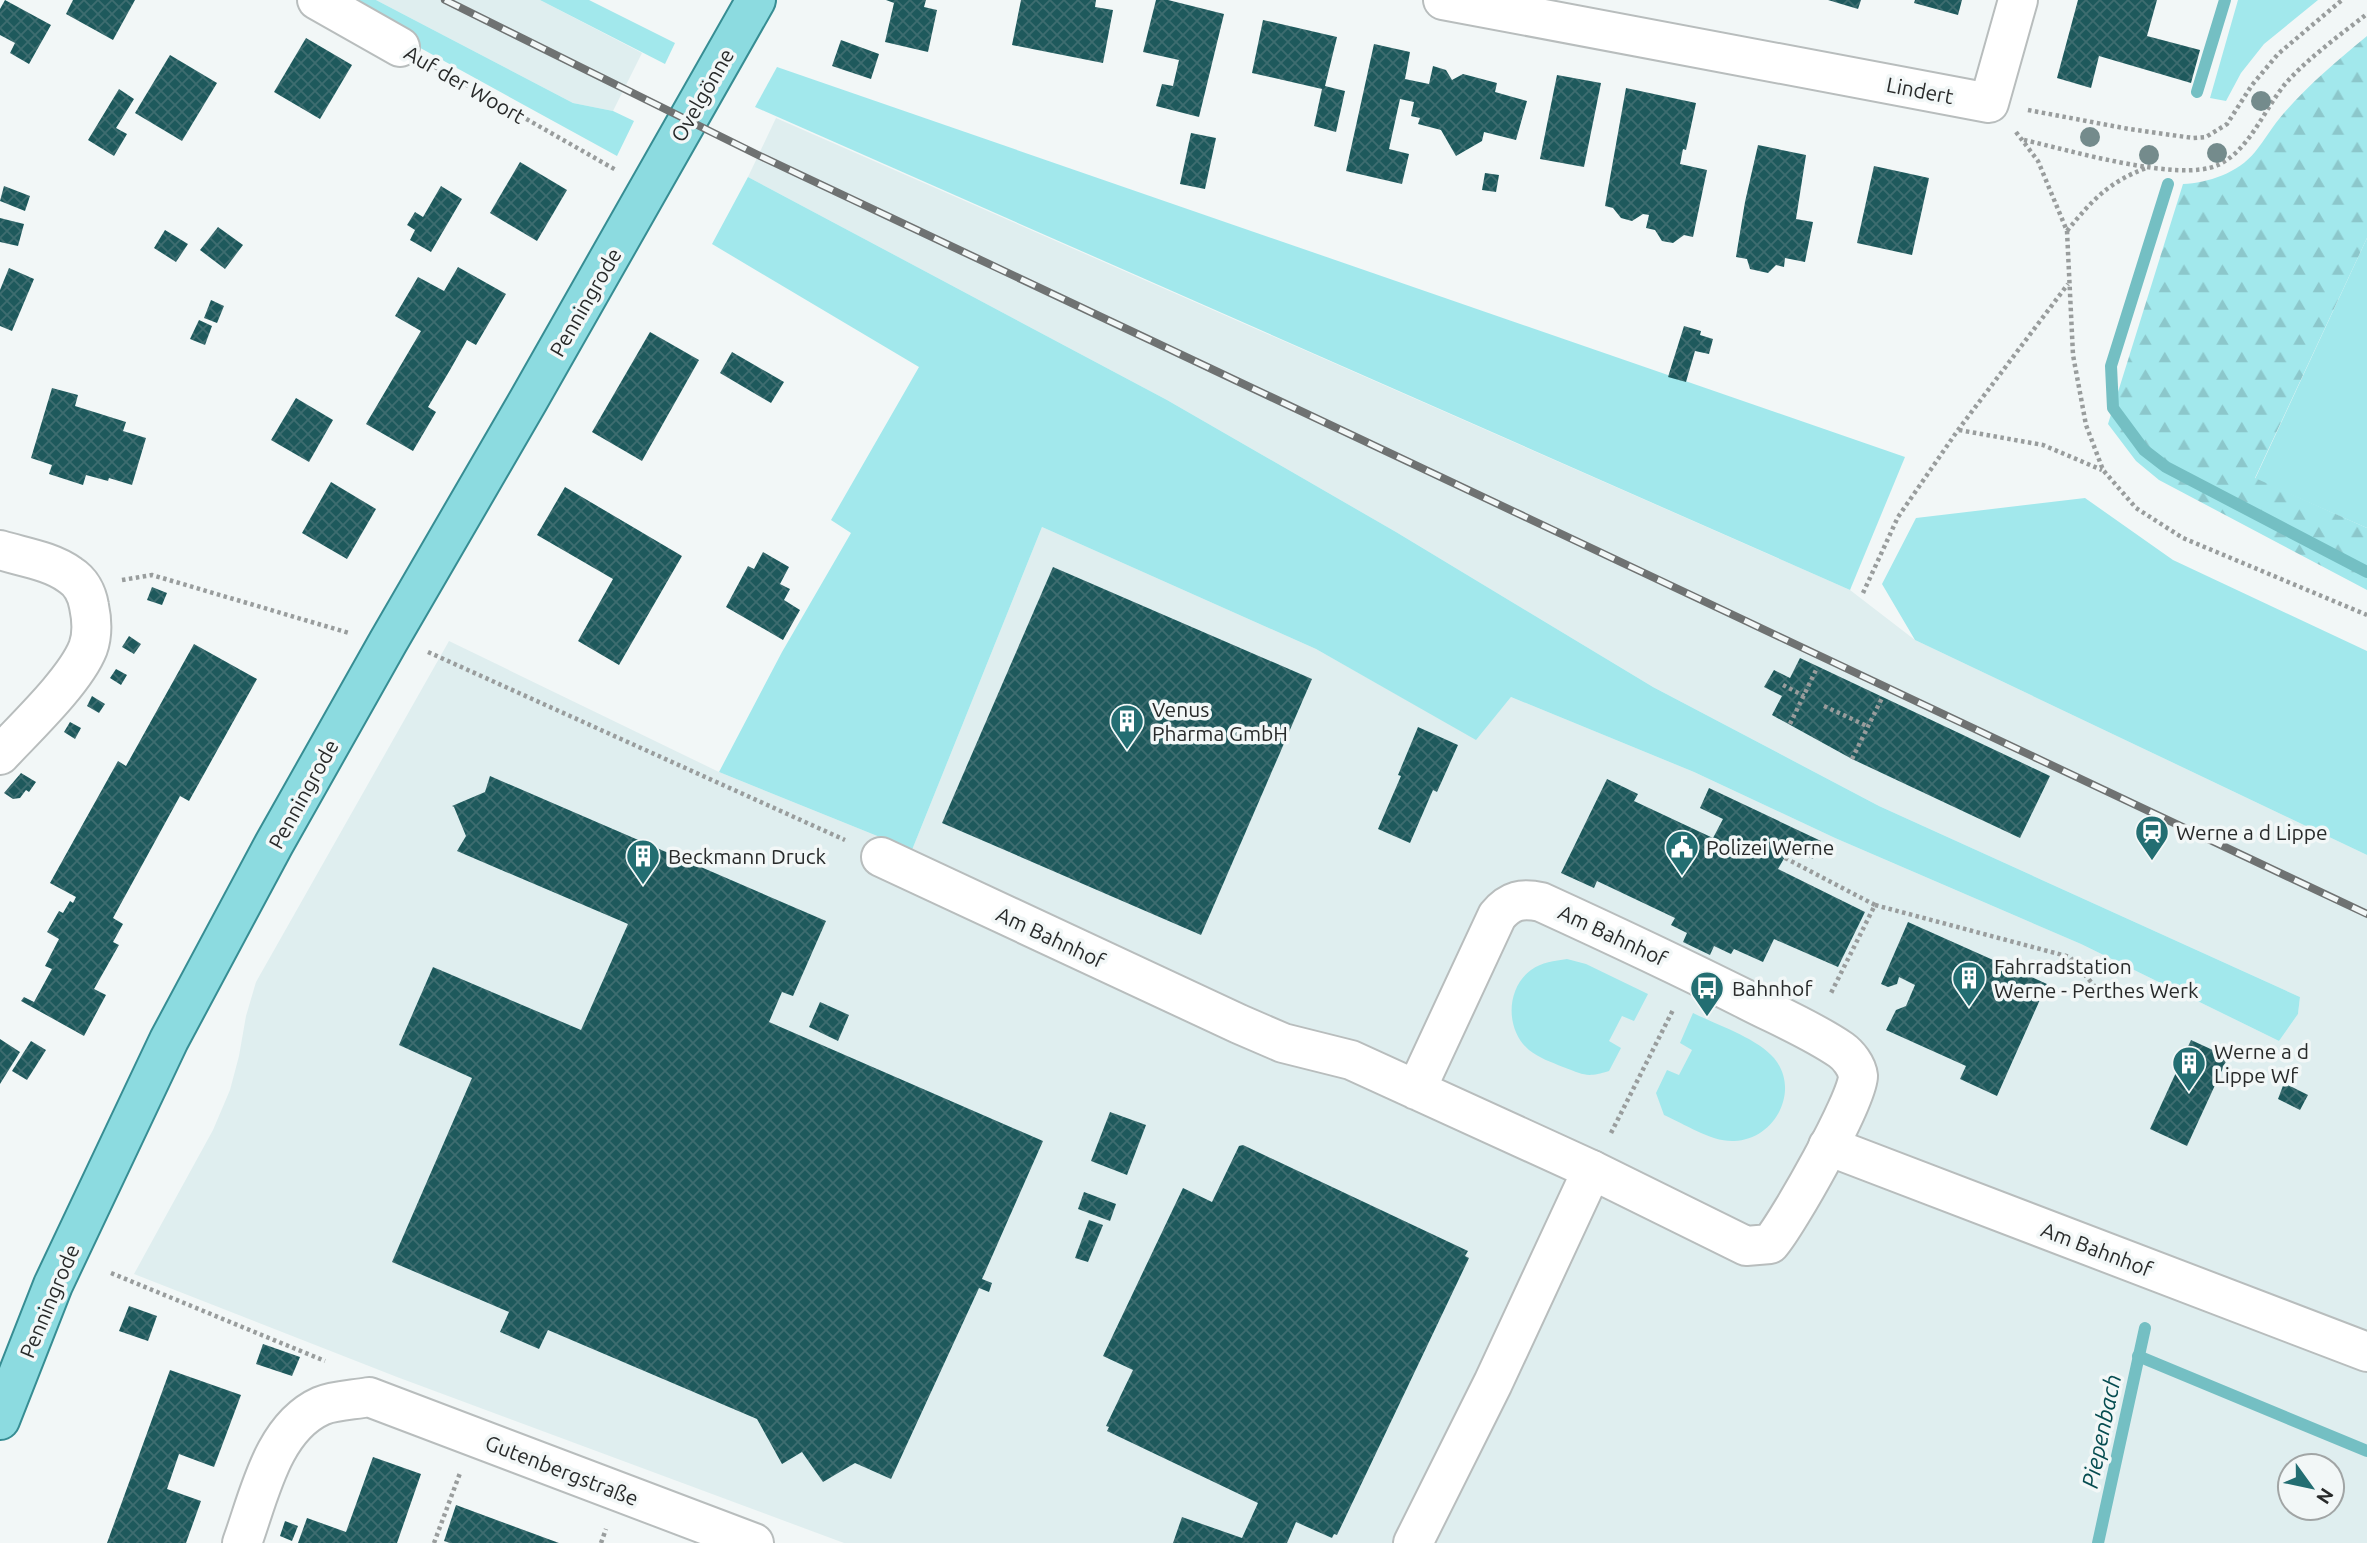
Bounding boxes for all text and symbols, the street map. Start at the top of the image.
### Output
street label: Auf der Woort [401,40,529,128]
street label: Ovelgönne [666,44,738,146]
street label: Lindert [1884,72,1956,108]
street label: Penningrode [544,244,626,360]
place label: Venus Pharma GmbH [1152,697,1288,745]
building icon: Venus Pharma GmbH [1108,702,1146,751]
street label: Penningrode [263,735,343,853]
station icon: Werne a d Lippe [2133,813,2171,862]
place label: Werne a d Lippe [2176,820,2328,844]
public building icon: Polizei Werne [1663,828,1701,877]
place label: Polizei Werne [1706,835,1834,859]
building icon: Beckmann Druck [624,837,662,886]
place label: Beckmann Druck [668,844,827,868]
street label: Am Bahnhof [1555,899,1672,971]
street label: Am Bahnhof [993,901,1110,973]
place label: Fahrradstation Werne - Perthes Werk [1994,954,2199,1002]
building icon: Fahrradstation Werne - Perthes Werk [1950,959,1988,1008]
bus stop icon: Bahnhof [1688,969,1726,1018]
place label: Bahnhof [1732,976,1813,1000]
place label: Werne a d Lippe Wf [2214,1039,2309,1087]
building icon: Werne a d Lippe Wf [2170,1044,2208,1093]
street label: Am Bahnhof [2038,1217,2157,1282]
street label: Penningrode [14,1241,84,1361]
water label: Piepenbach [2077,1372,2125,1490]
street label: Gutenbergstraße [482,1430,642,1510]
north arrow [2276,1452,2346,1522]
text: N [2312,1484,2338,1508]

